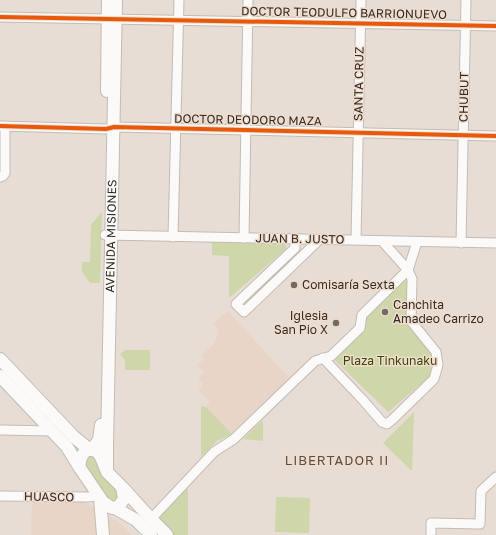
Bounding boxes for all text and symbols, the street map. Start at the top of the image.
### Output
street label: DOCTOR TEODULFO BARRIONUEVO [241,3,447,22]
street label: SANTA CRUZ [350,47,367,121]
street label: CHUBUT [456,71,471,122]
street label: DOCTOR DEODORO MAZA [174,111,322,128]
street label: AVENIDA MISIONES [102,179,119,293]
street label: JUAN B. JUSTO [255,230,345,247]
place label: Comisaría Sexta [302,277,395,292]
marker: Comisaría Sexta [289,280,299,290]
place label: Canchita Amadeo Carrizo [393,297,484,326]
marker: Canchita Amadeo Carrizo [380,307,390,317]
place label: Iglesia San Pio X [274,308,328,337]
marker: Iglesia San Pio X [331,318,341,328]
park label: Plaza Tinkunaku [343,353,437,368]
district label: LIBERTADOR II [285,452,389,468]
street label: HUASCO [24,489,74,504]

